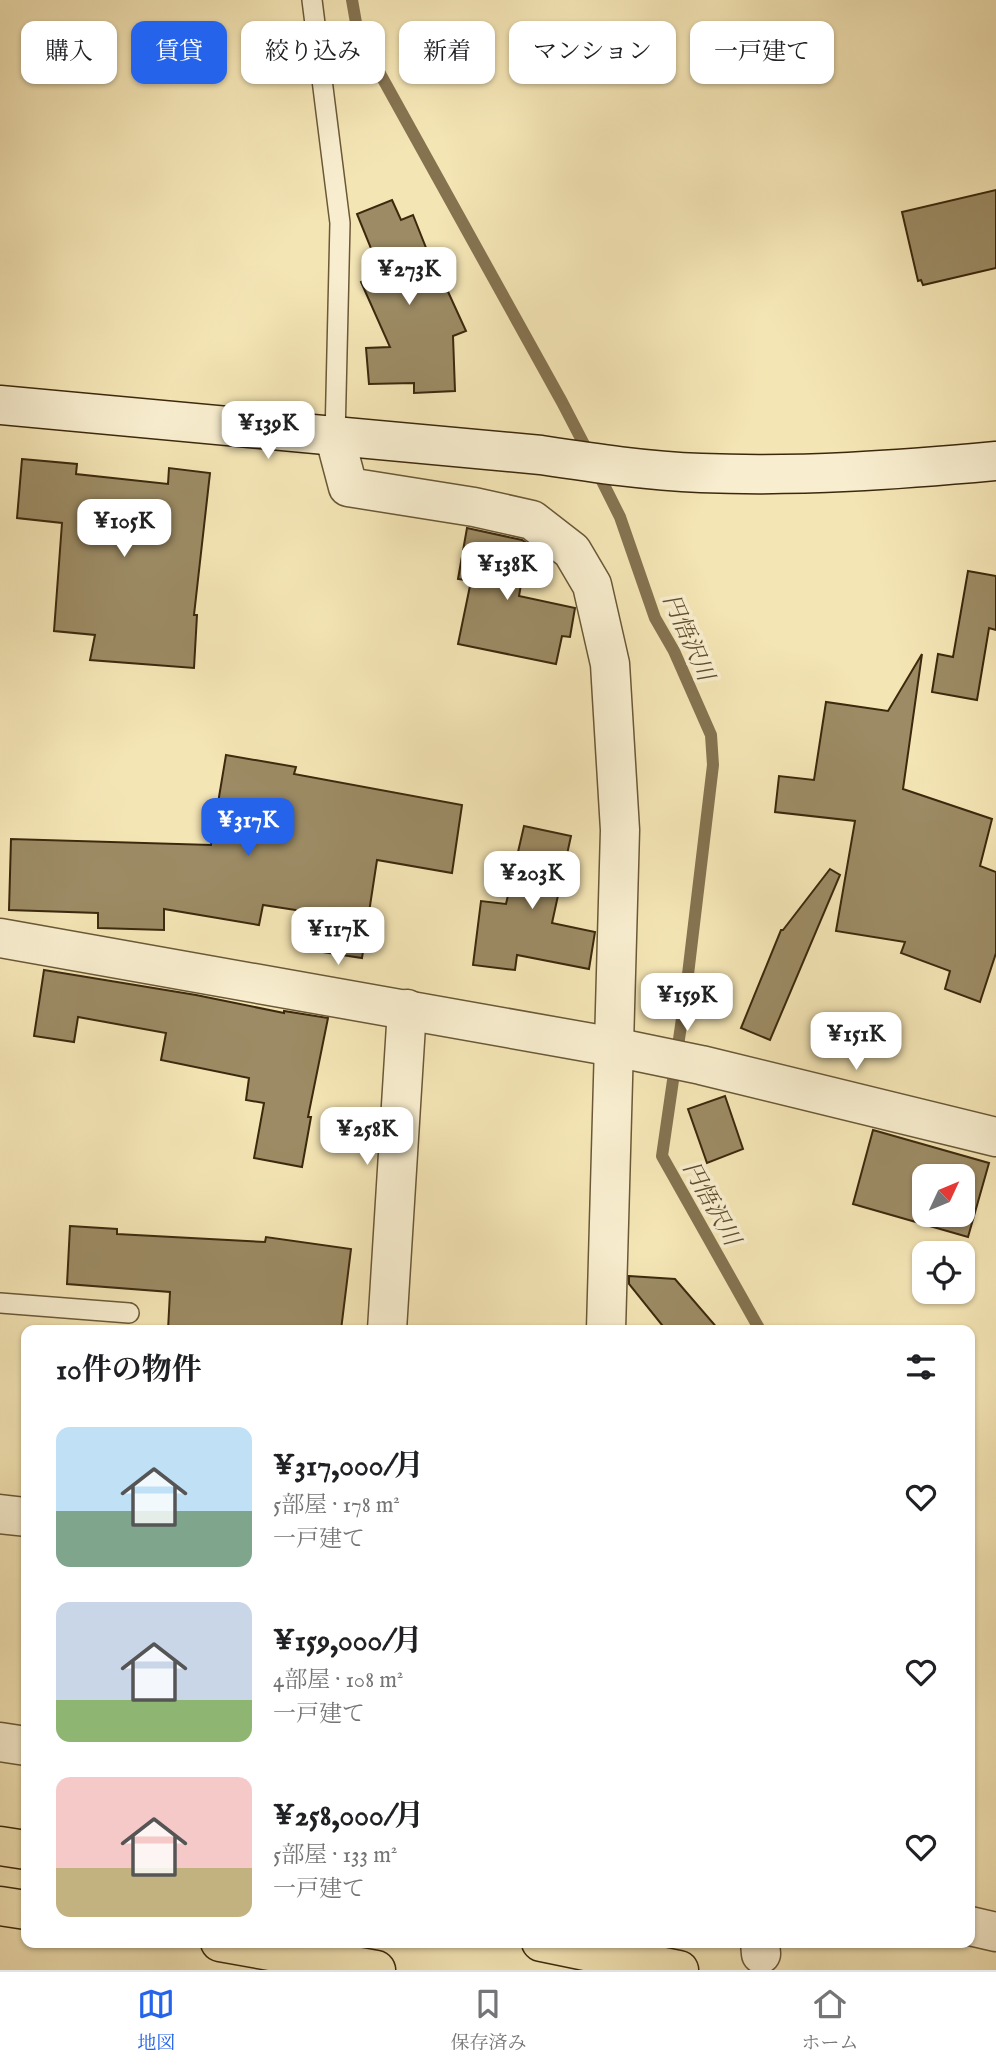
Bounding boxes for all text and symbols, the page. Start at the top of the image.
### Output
chip: 購入 [21,21,117,84]
chip: 賃貸 [131,21,227,84]
chip: 絞り込み [241,21,385,84]
chip: 新着 [399,21,495,84]
chip: マンション [509,21,676,84]
chip: 一戸建て [690,21,834,84]
pin: ¥273K [360,247,458,307]
text: ¥273K [377,255,441,284]
pin: ¥139K [219,402,317,461]
text: ¥139K [238,409,298,438]
pin: ¥105K [75,500,173,559]
text: ¥105K [93,507,155,536]
pin: ¥138K [458,542,556,602]
text: ¥138K [477,550,537,579]
water label: 円悟沢川 [656,590,721,688]
pin: ¥317K [199,798,297,858]
text: ¥317K [217,806,279,835]
pin: ¥203K [483,852,581,911]
text: ¥203K [500,859,564,888]
pin: ¥117K [289,908,387,967]
text: ¥117K [307,915,369,944]
pin: ¥159K [638,974,736,1033]
text: ¥159K [657,981,717,1010]
pin: ¥151K [807,1012,905,1072]
text: ¥151K [827,1020,885,1049]
pin: ¥258K [318,1108,416,1167]
text: ¥258K [336,1115,398,1144]
water label: 円悟沢川 [676,1156,747,1254]
north arrow [912,1164,975,1227]
map controls [912,1164,975,1304]
button: locate [912,1241,975,1304]
icon: filters [902,1348,940,1386]
text: 10件の物件 [56,1352,202,1390]
text: ¥317,000/月 [273,1448,424,1486]
icon: home [112,1455,196,1539]
icon: heart [902,1478,940,1516]
text: 5部屋 · 178 m² [273,1491,400,1520]
text: 一戸建て [273,1525,365,1554]
text: ¥159,000/月 [273,1623,422,1661]
icon: home [112,1630,196,1714]
icon: heart [902,1653,940,1691]
text: 4部屋 · 108 m² [273,1666,403,1695]
text: 一戸建て [273,1700,365,1729]
text: ¥258,000/月 [273,1798,424,1836]
icon: home [112,1805,196,1889]
icon: heart [902,1828,940,1866]
text: 5部屋 · 133 m² [273,1841,397,1870]
text: 一戸建て [273,1875,365,1904]
tab: 地図 [137,1985,176,2056]
tab: 保存済み [450,1985,527,2056]
tab: ホーム [801,1985,859,2056]

